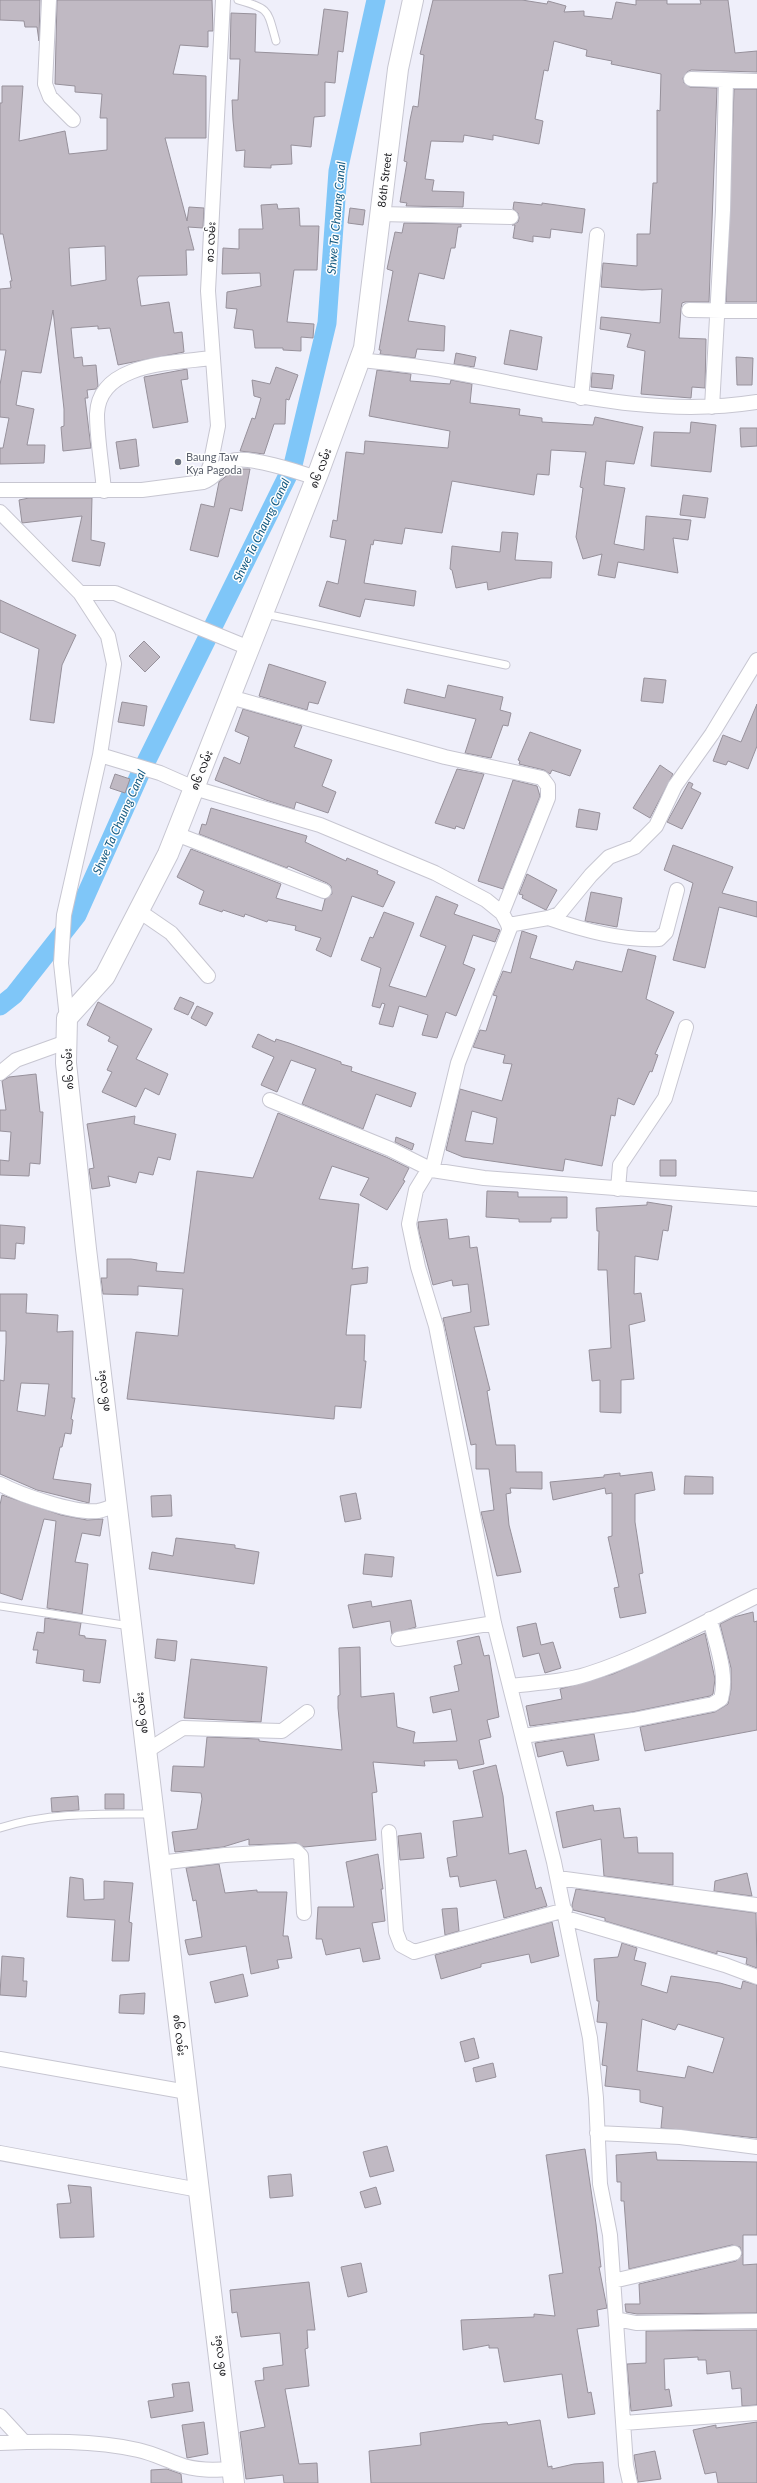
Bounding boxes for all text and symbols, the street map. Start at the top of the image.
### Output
street label: 86th Street [374,152,394,208]
water label: Shwe Ta Chaung Canal [324,161,348,275]
street label: ၈၁ လမ်း [202,221,218,263]
street label: ၈၆ လမ်း [306,446,334,490]
place label: Baung Taw Kya Pagoda [186,450,242,476]
marker: Baung Taw Kya Pagoda [173,457,183,467]
water label: Shwe Ta Chaung Canal [229,476,293,584]
street label: ၈၆ လမ်း [187,748,215,792]
water label: Shwe Ta Chaung Canal [89,767,149,877]
street label: ၈၆ လမ်း [60,1048,76,1090]
street label: ၈၆ လမ်း [94,1369,112,1412]
street label: ၈၆ လမ်း [132,1691,150,1734]
street label: ၈၆ လမ်း [171,2014,189,2057]
street label: ၈၆ လမ်း [210,2334,228,2377]

